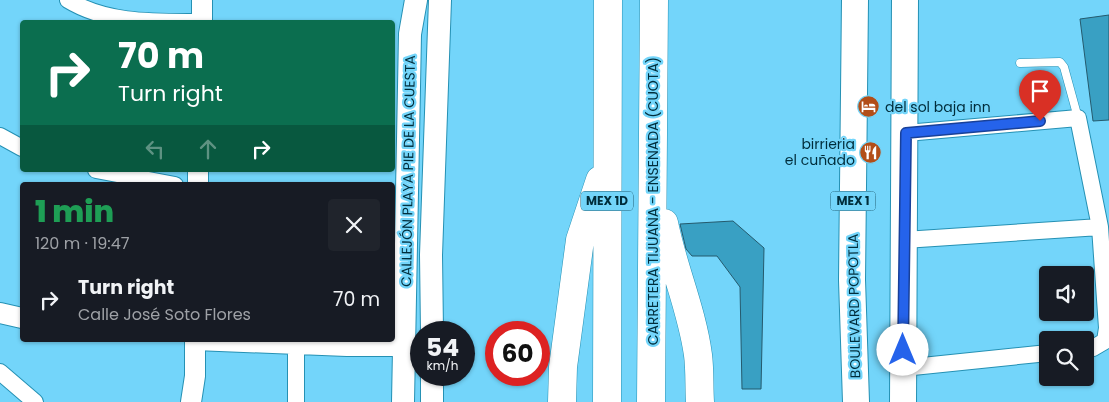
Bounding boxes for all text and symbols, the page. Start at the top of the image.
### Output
text: 70 m [118,31,204,80]
icon: right [35,40,100,105]
street label: CALLEJÓN PLAYA PIE DE LA CUESTA [396,55,420,287]
street label: CARRETERA TIJUANA - ENSENADA (CUOTA) [643,57,663,345]
pin [1019,70,1061,121]
icon: arrive [1026,77,1054,105]
text: Turn right [118,78,223,109]
hotel icon: del sol baja inn [857,95,881,119]
place label: del sol baja inn [885,97,991,117]
place label: birrieria el cuñado [785,134,855,170]
icon: left [141,135,169,163]
icon: ahead [194,135,222,163]
icon: right [247,135,275,163]
restaurant icon: birrieria el cuñado [859,140,883,164]
text: 1 min [35,190,114,233]
road number: MEX 1D [581,192,633,210]
road number: MEX 1 [830,192,876,210]
button: close [328,199,380,251]
text: 120 m · 19:47 [35,232,129,255]
street label: BOULEVARD POPOTLA [843,234,865,378]
map controls [1039,266,1094,386]
button: sound [1039,266,1094,321]
text: Turn right [78,274,174,301]
icon: right [35,286,63,314]
text: 70 m [333,286,380,313]
text: Calle José Soto Flores [78,303,251,326]
speed limit sign: 60 [485,321,550,386]
position arrow [876,323,928,375]
text: 54 [426,330,459,365]
button: search [1039,331,1094,386]
text: km/h [427,357,458,374]

